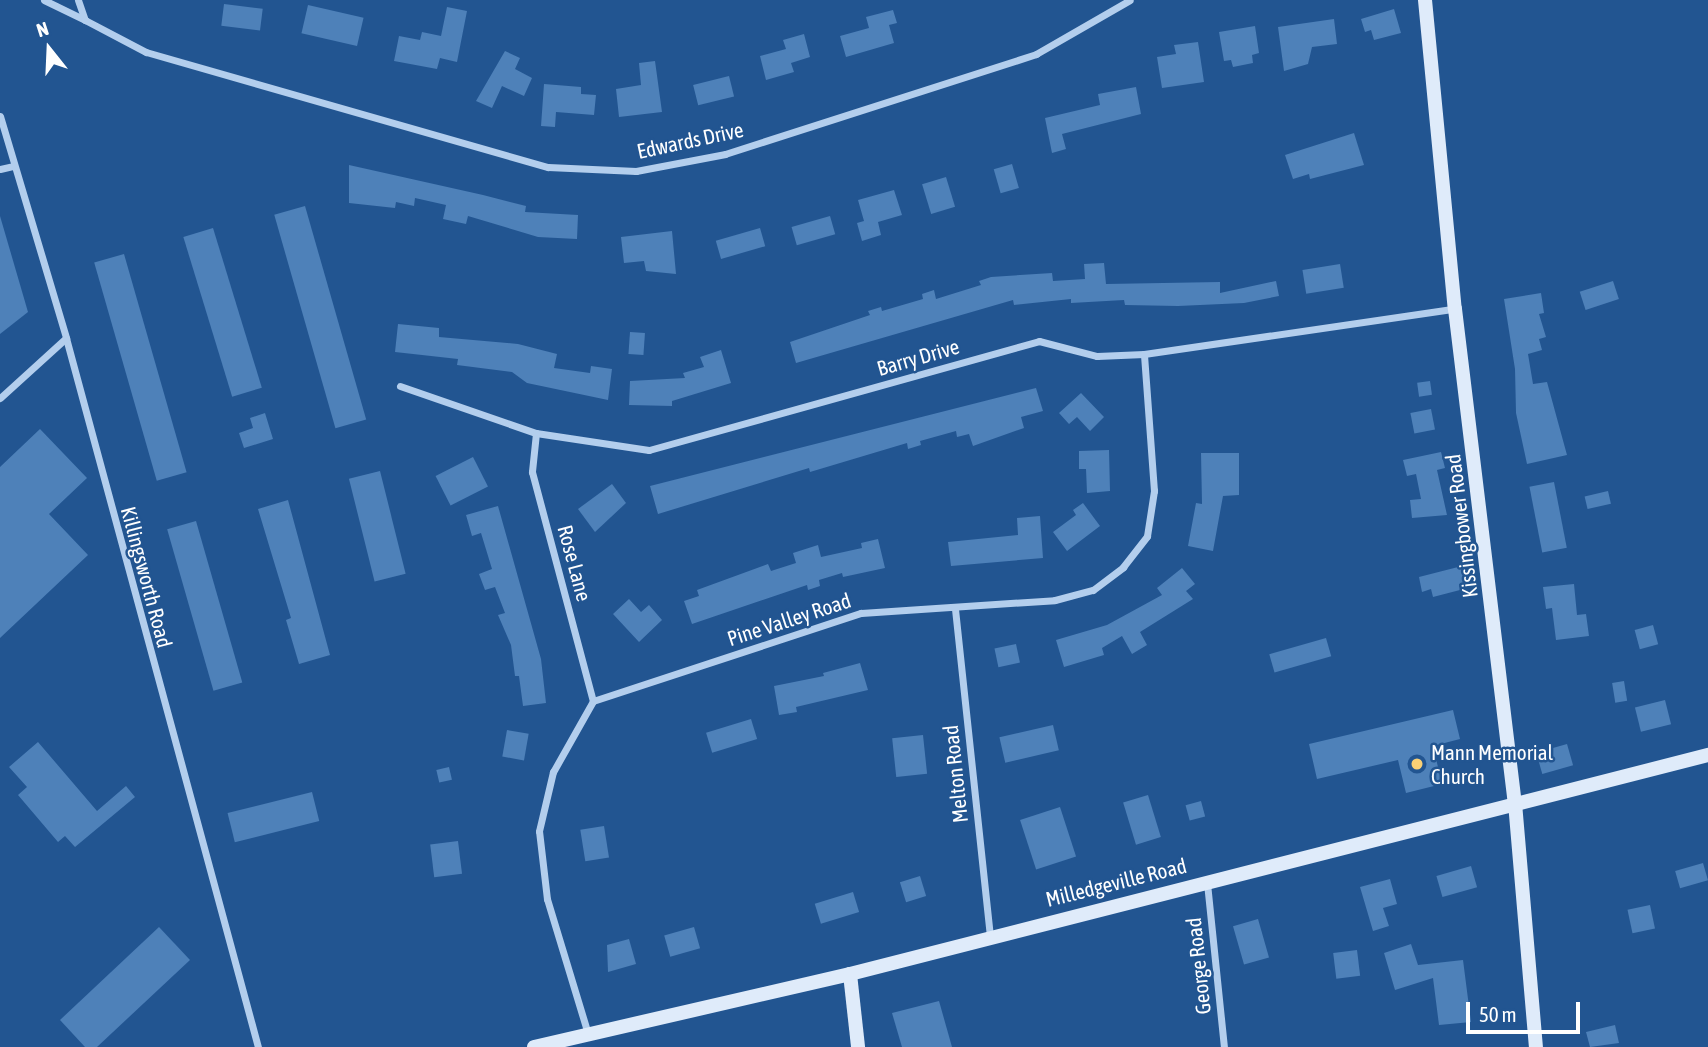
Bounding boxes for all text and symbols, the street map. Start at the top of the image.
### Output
north arrow [14,14,84,84]
text: N [34,17,51,41]
street label: Edwards Drive [634,116,746,164]
street label: Barry Drive [874,333,962,381]
street label: Kissingbower Road [1440,453,1482,599]
street label: Killingsworth Road [116,504,178,650]
street label: Rose Lane [553,522,597,604]
street label: Pine Valley Road [724,587,854,651]
street label: Melton Road [937,724,973,824]
place label: Mann Memorial Church [1431,739,1553,789]
marker: Mann Memorial Church [1409,756,1425,772]
street label: Milledgeville Road [1043,852,1189,912]
street label: George Road [1180,916,1216,1016]
scale bar [1470,988,1584,1032]
text: 50 m [1479,1002,1517,1026]

